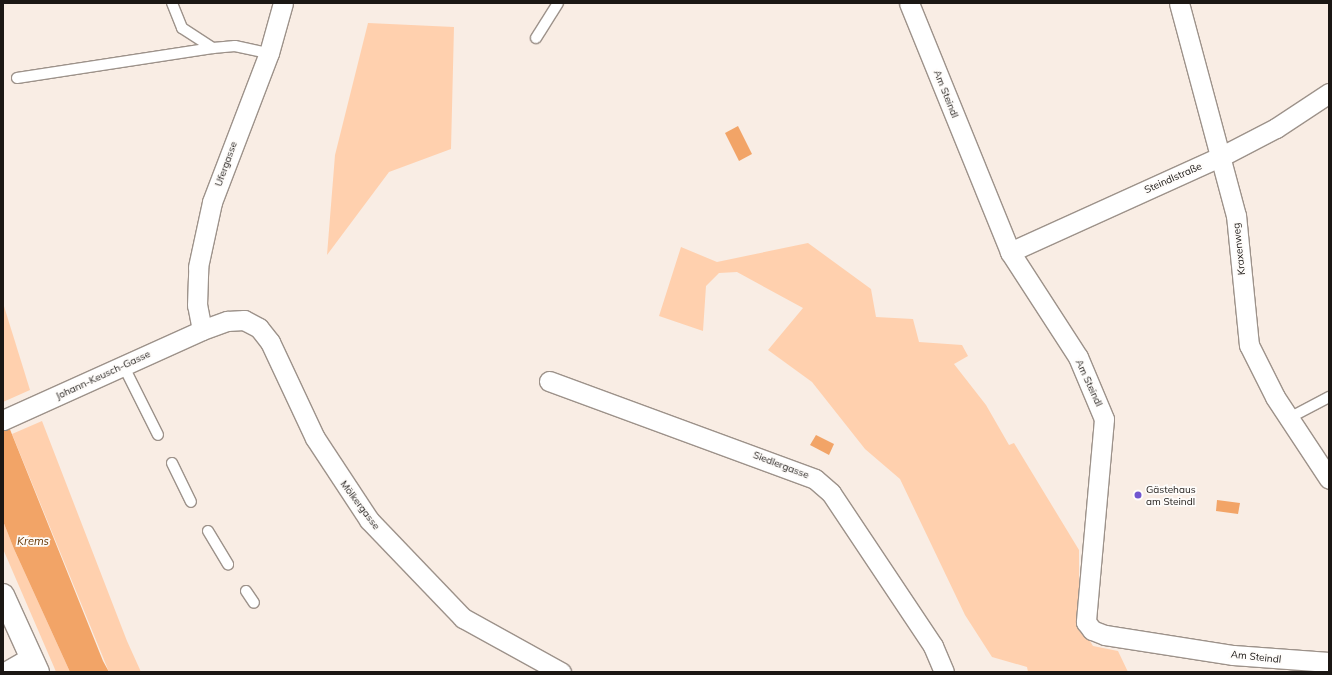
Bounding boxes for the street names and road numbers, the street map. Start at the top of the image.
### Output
street label: Am Steindl [931,68,961,120]
street label: Ufergasse [212,140,240,188]
street label: Steindlstraße [1142,160,1204,196]
street label: Kraxenweg [1230,222,1248,276]
street label: Johann-Keusch-Gasse [54,348,152,402]
street label: Am Steindl [1073,358,1105,408]
street label: Siedlergasse [751,449,811,481]
street label: Mölkergasse [338,478,382,532]
street label: Am Steindl [1230,648,1282,666]

